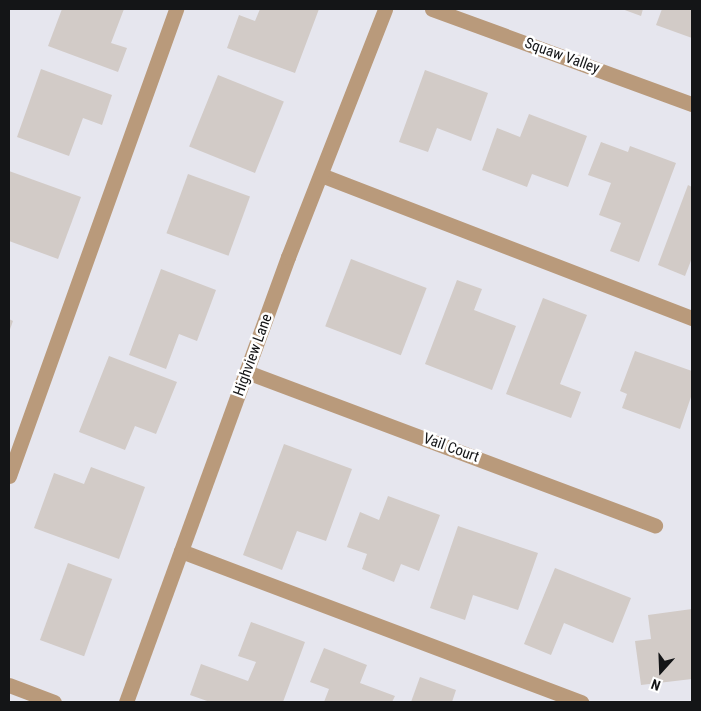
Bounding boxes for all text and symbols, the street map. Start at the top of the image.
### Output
street label: Squaw Valley [522,34,602,78]
street label: Highview Lane [230,311,276,399]
street label: Vail Court [421,430,481,466]
north arrow [636,646,686,696]
text: N [649,676,663,694]

